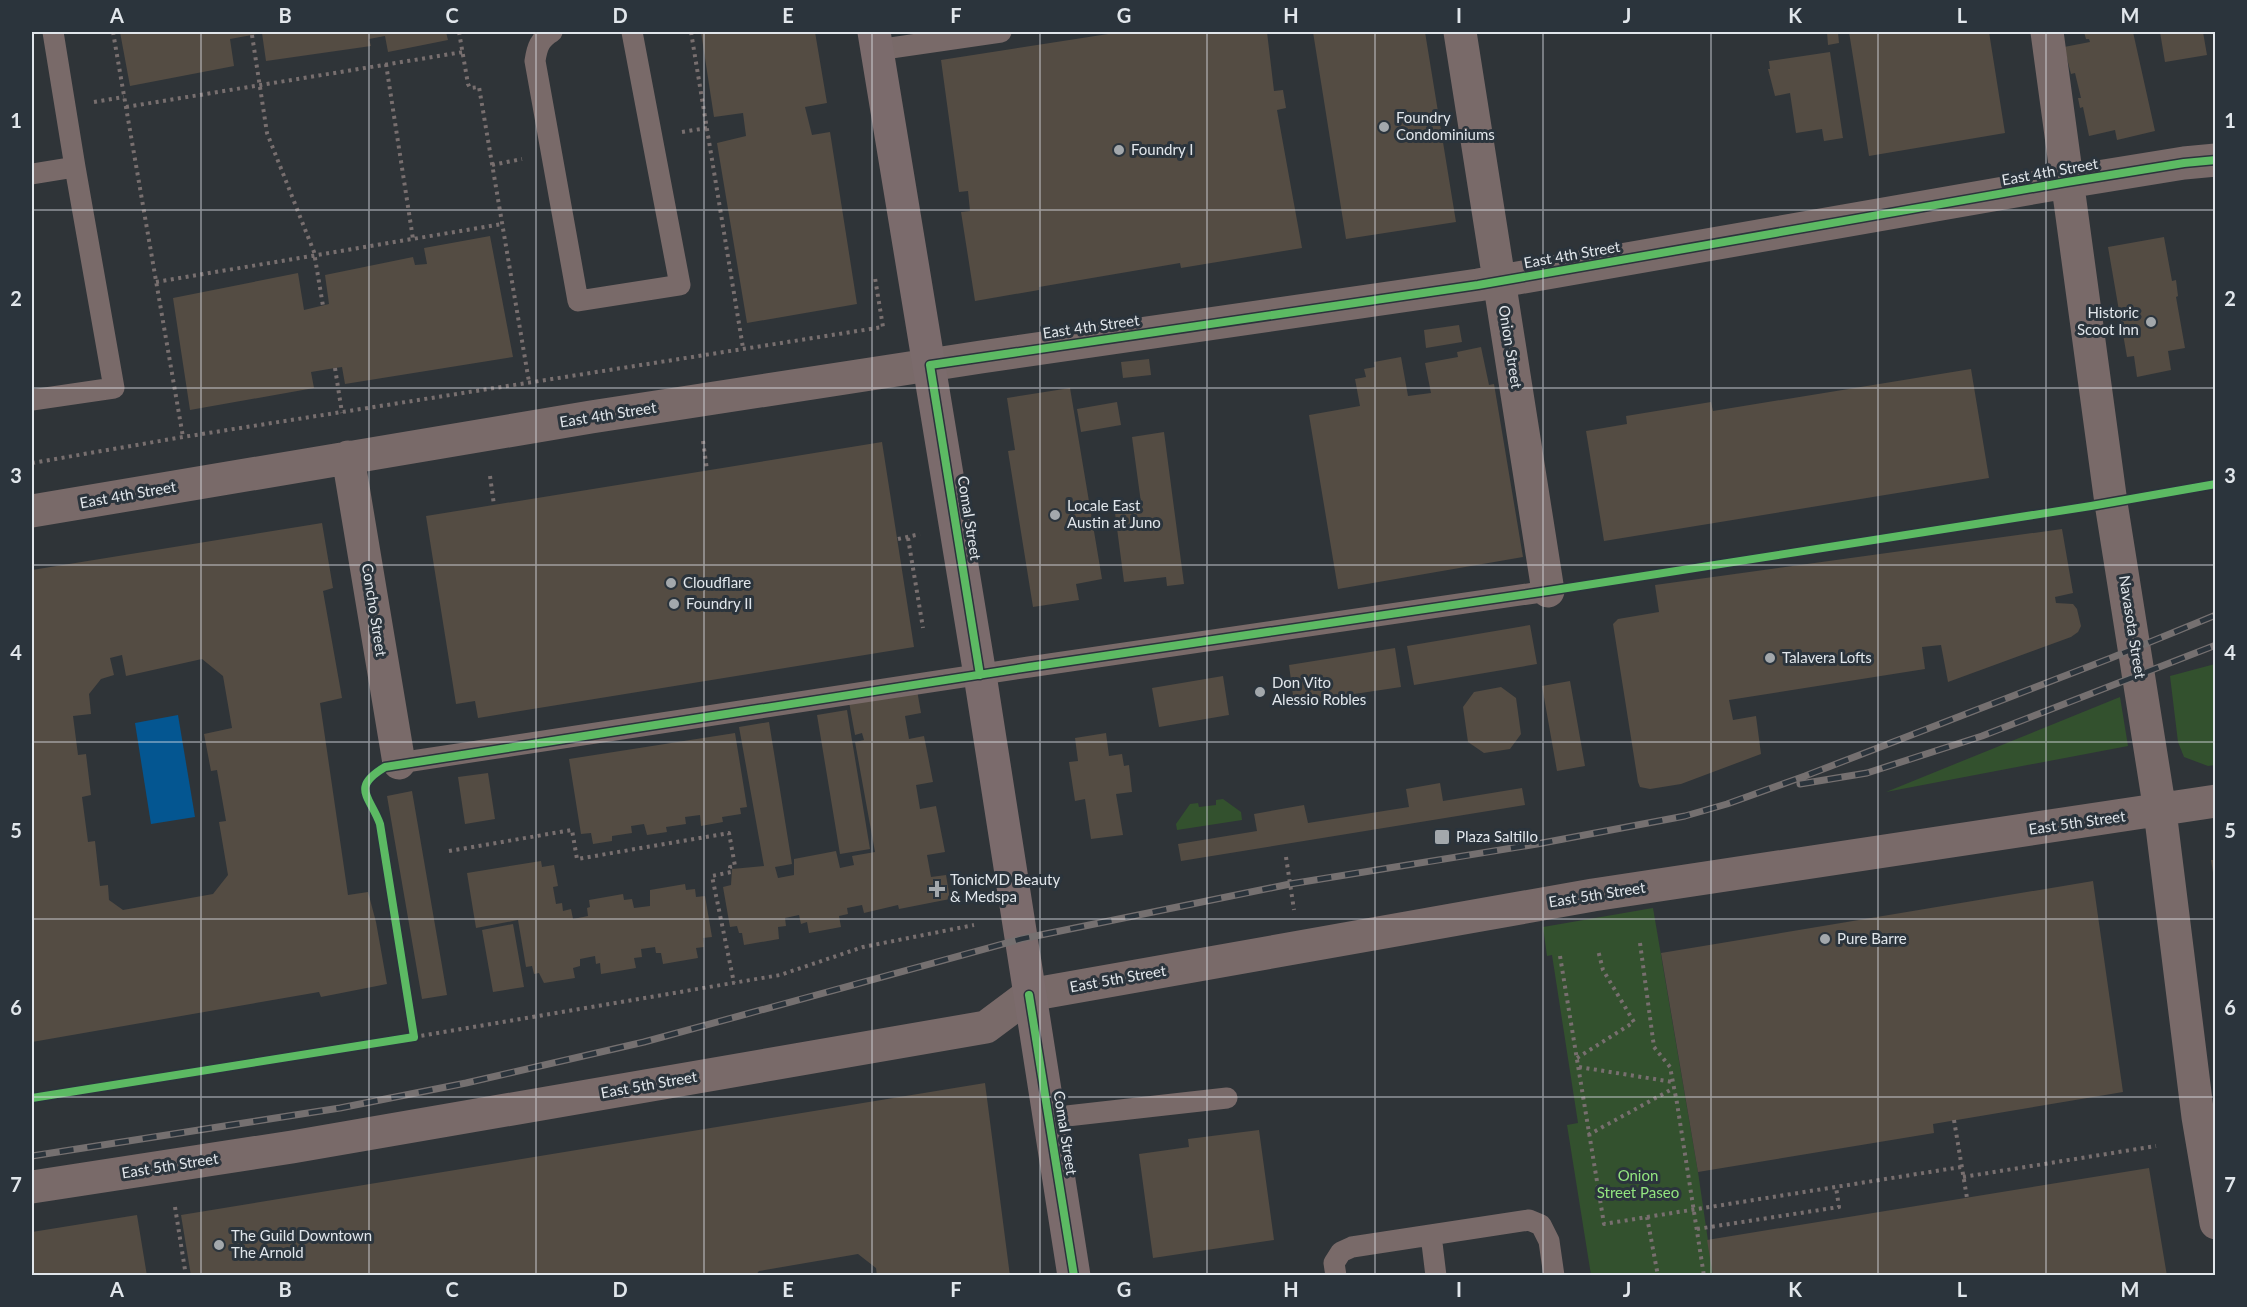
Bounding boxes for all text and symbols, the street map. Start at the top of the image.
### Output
text: A [109,3,124,27]
text: B [278,3,292,27]
text: C [445,3,459,27]
text: D [612,3,628,27]
text: E [782,3,794,27]
text: F [950,3,962,27]
text: G [1117,3,1131,27]
text: H [1283,3,1299,27]
text: I [1456,3,1462,27]
text: J [1623,3,1631,27]
text: K [1788,3,1802,27]
text: L [1957,3,1968,27]
text: M [2121,3,2139,27]
text: 1 [10,108,22,132]
place label: Foundry Condominiums [1396,108,1495,143]
text: 1 [2224,108,2236,132]
marker: Foundry Condominiums [1377,120,1391,134]
place label: Foundry I [1131,140,1193,158]
marker: Foundry I [1112,143,1126,157]
street label: East 4th Street [2000,154,2100,188]
street label: East 4th Street [1522,237,1622,271]
text: 2 [10,286,22,310]
text: 2 [2224,286,2236,310]
place label: Historic Scoot Inn [2077,303,2139,338]
street label: Onion Street [1496,304,1527,390]
street label: East 4th Street [1041,310,1141,342]
marker: Historic Scoot Inn [2144,315,2158,329]
street label: East 4th Street [558,397,658,431]
text: 3 [10,463,22,487]
text: 3 [2224,463,2236,487]
street label: Comal Street [954,474,986,562]
street label: East 4th Street [78,477,178,511]
place label: Locale East Austin at Juno [1067,496,1161,531]
marker: Locale East Austin at Juno [1048,508,1062,522]
street label: Concho Street [359,562,391,658]
place label: Cloudflare [683,573,751,591]
street label: Navasota Street [2116,574,2150,681]
marker: Cloudflare [664,576,678,590]
place label: Foundry II [686,594,753,612]
marker: Foundry II [667,597,681,611]
text: 4 [10,640,22,664]
text: 4 [2224,640,2236,664]
place label: Talavera Lofts [1782,648,1872,666]
marker: Talavera Lofts [1763,651,1777,665]
place label: Don Vito Alessio Robles [1272,673,1366,708]
marker: Don Vito Alessio Robles [1253,685,1267,699]
street label: East 5th Street [2027,806,2127,838]
text: 5 [10,818,22,842]
text: 5 [2224,818,2236,842]
place label: Plaza Saltillo [1456,827,1538,845]
marker: Plaza Saltillo [1433,828,1451,846]
place label: TonicMD Beauty & Medspa [950,870,1060,905]
street label: East 5th Street [1547,877,1647,911]
marker: TonicMD Beauty & Medspa [928,880,946,898]
place label: Pure Barre [1837,929,1907,947]
marker: Pure Barre [1818,932,1832,946]
street label: East 5th Street [1068,961,1168,995]
text: 6 [10,995,22,1019]
text: 6 [2224,995,2236,1019]
street label: East 5th Street [599,1067,699,1101]
street label: Comal Street [1050,1089,1082,1177]
street label: East 5th Street [120,1148,220,1182]
park label: Onion Street Paseo [1597,1166,1679,1201]
text: 7 [10,1172,22,1196]
text: 7 [2224,1172,2236,1196]
place label: The Guild Downtown The Arnold [231,1226,372,1261]
marker: The Guild Downtown The Arnold [212,1238,226,1252]
text: A [109,1277,124,1301]
text: B [278,1277,292,1301]
text: C [445,1277,459,1301]
text: D [612,1277,628,1301]
text: E [782,1277,794,1301]
text: F [950,1277,962,1301]
text: G [1117,1277,1131,1301]
text: H [1283,1277,1299,1301]
text: I [1456,1277,1462,1301]
text: J [1623,1277,1631,1301]
text: K [1788,1277,1802,1301]
text: L [1957,1277,1968,1301]
text: M [2121,1277,2139,1301]

